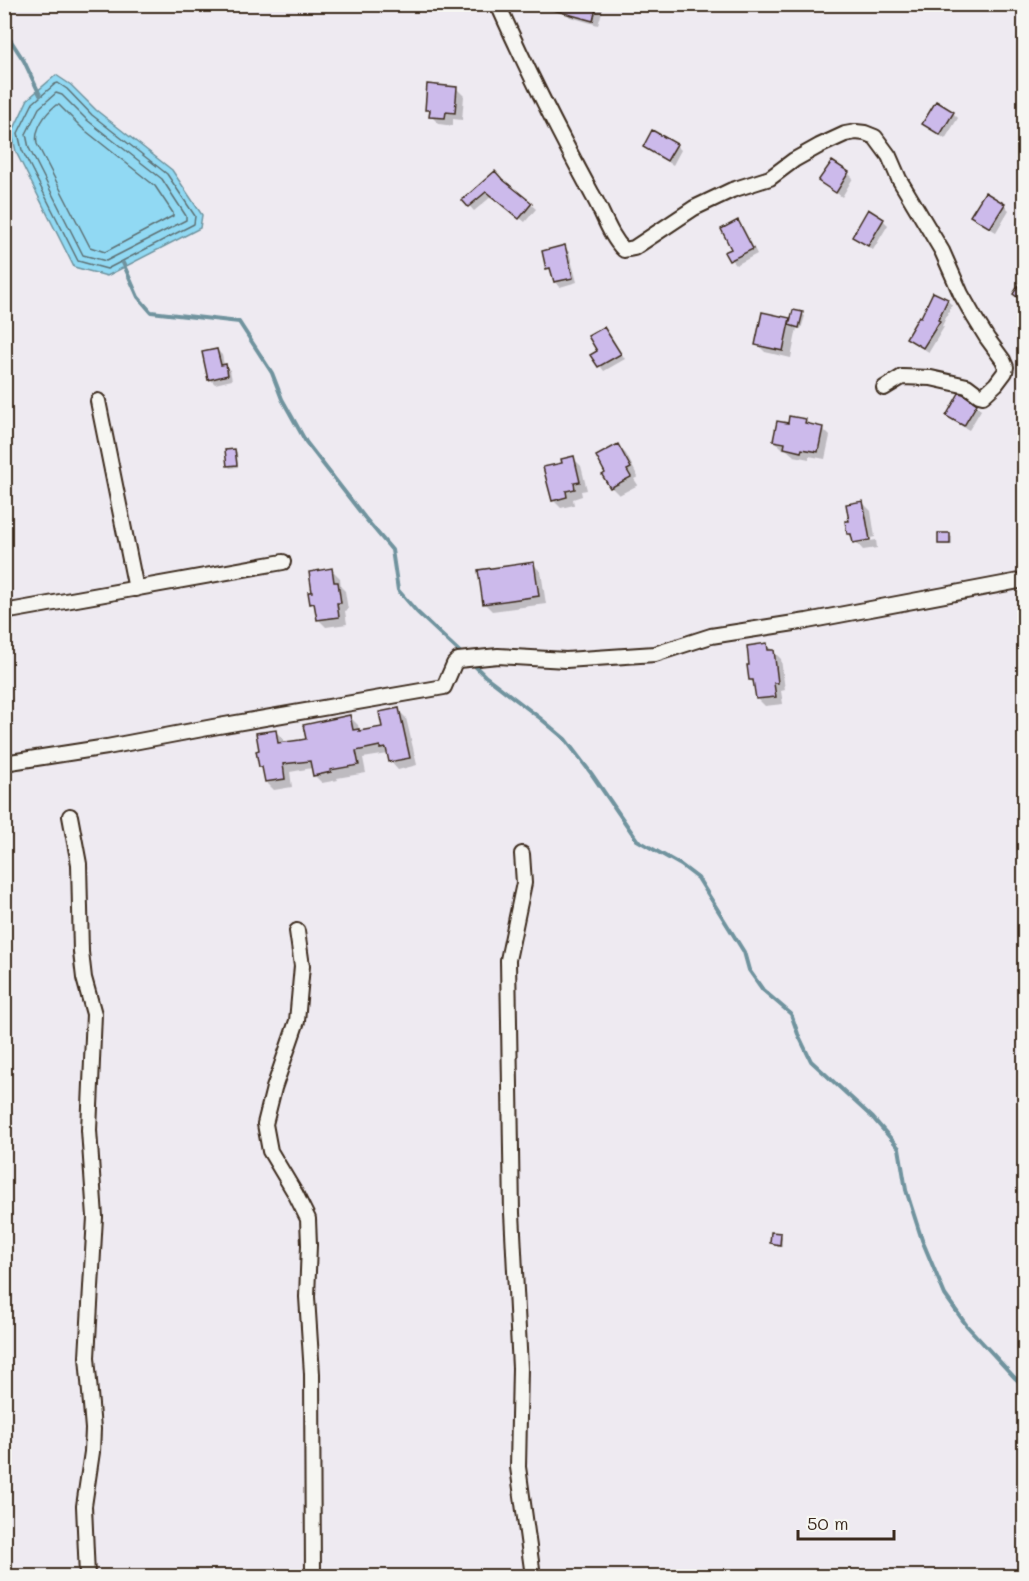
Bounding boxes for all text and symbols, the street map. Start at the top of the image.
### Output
scale bar [798,1503,894,1541]
text: 50 m [807,1511,849,1535]

